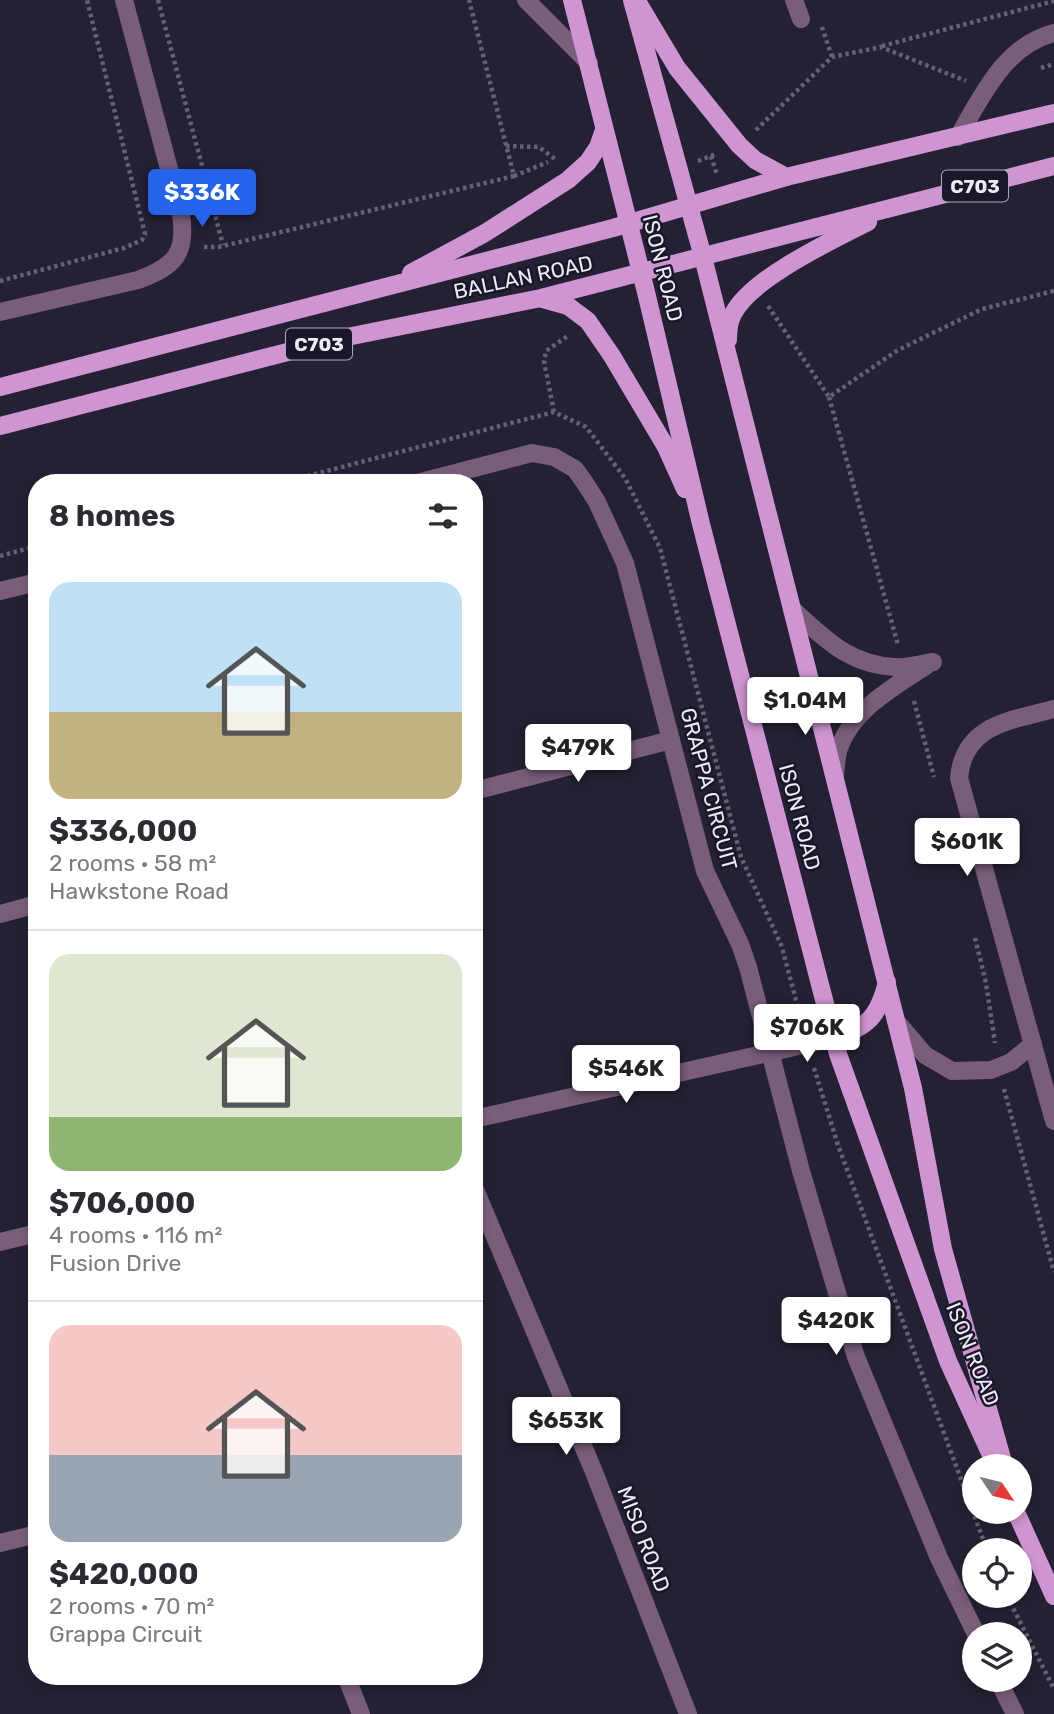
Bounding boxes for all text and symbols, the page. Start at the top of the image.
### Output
pin: $336K [153,170,251,229]
road number: C703 [942,170,1008,202]
text: $336K [164,178,240,206]
street label: ISON ROAD [638,212,688,324]
street label: BALLAN ROAD [451,250,595,304]
road number: C703 [286,328,352,360]
icon: filters [424,497,462,535]
text: 8 homes [49,498,175,534]
icon: home [193,628,319,754]
pin: $1.04M [748,678,862,737]
text: $1.04M [763,686,847,714]
street label: GRAPPA CIRCUIT [675,705,743,873]
pin: $479K [529,724,627,784]
text: $479K [541,733,615,761]
street label: ISON ROAD [774,761,826,873]
text: $336,000 [49,813,197,849]
pin: $601K [918,818,1016,878]
text: $601K [931,827,1003,855]
text: 2 rooms · 58 m² [49,849,216,877]
text: Hawkstone Road [49,877,229,905]
icon: home [193,1000,319,1126]
pin: $706K [758,1004,856,1064]
text: $706K [770,1013,844,1041]
pin: $546K [577,1046,675,1105]
text: $546K [588,1054,664,1082]
text: $706,000 [49,1185,196,1221]
text: 4 rooms · 116 m² [49,1221,222,1249]
text: Fusion Drive [49,1249,181,1277]
pin: $420K [787,1298,885,1357]
street label: ISON ROAD [941,1299,1005,1409]
text: $420K [798,1306,874,1334]
icon: home [193,1371,319,1497]
pin: $653K [517,1398,615,1457]
text: $653K [528,1406,604,1434]
north arrow [962,1454,1032,1524]
map controls [962,1454,1032,1692]
street label: MISO ROAD [612,1483,676,1595]
button: locate [962,1538,1032,1608]
text: $420,000 [49,1556,199,1592]
text: 2 rooms · 70 m² [49,1592,214,1620]
text: Grappa Circuit [49,1620,202,1648]
button: layers [962,1622,1032,1692]

